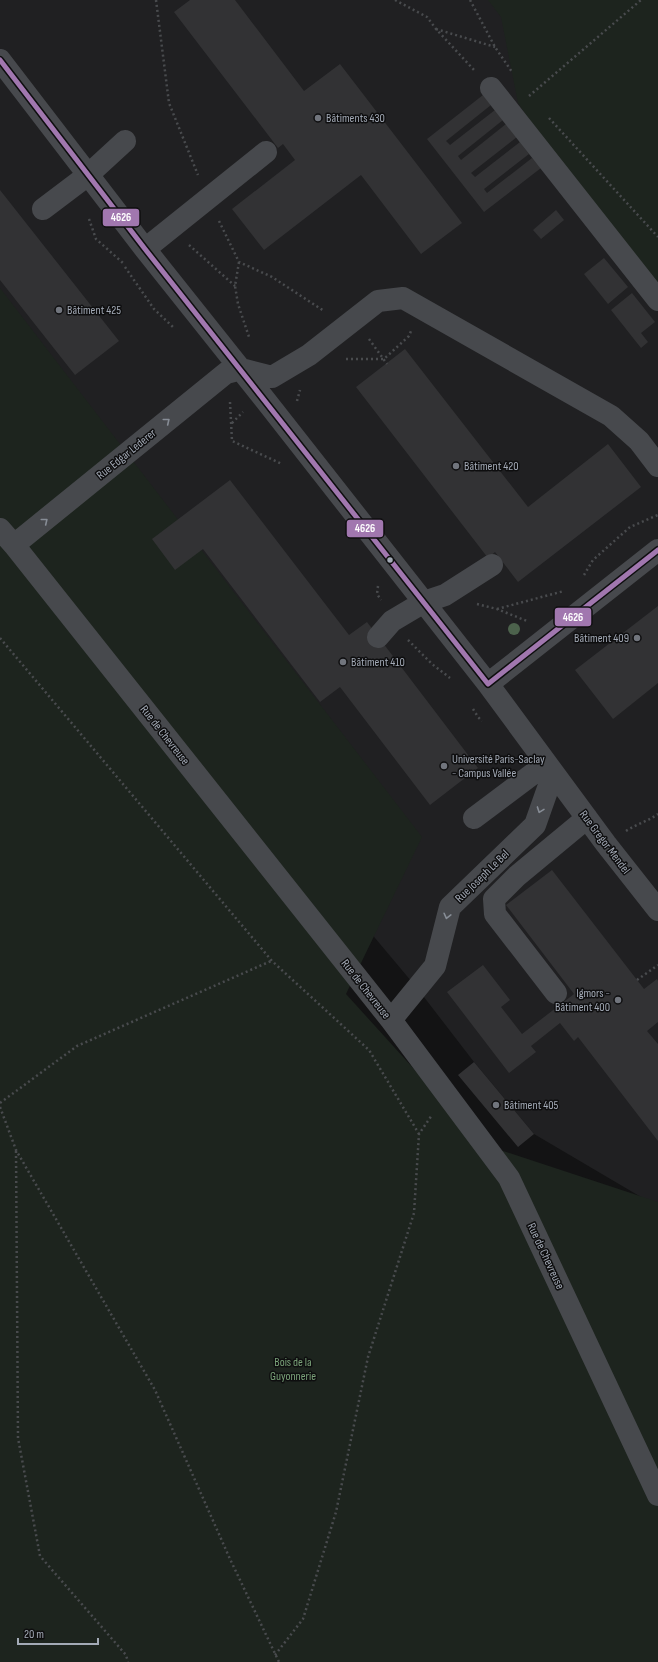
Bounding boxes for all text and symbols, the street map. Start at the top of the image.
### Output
place label: Bâtiments 430 [326,111,385,126]
marker: Bâtiments 430 [313,113,323,123]
line badge: 4626 [102,208,140,227]
text: 4626 [111,211,131,224]
place label: Bâtiment 425 [67,303,121,318]
marker: Bâtiment 425 [54,305,64,315]
one-way arrow [162,418,170,425]
street label: Rue Edgar Lederer [94,425,160,483]
place label: Bâtiment 420 [464,459,519,474]
marker: Bâtiment 420 [451,461,461,471]
one-way arrow [40,518,47,525]
line badge: 4626 [346,519,384,538]
text: 4626 [355,522,375,535]
unlabelled marker [385,555,395,565]
line badge: 4626 [554,607,592,627]
text: 4626 [563,611,583,624]
place label: Bâtiment 409 [574,631,629,646]
marker: Bâtiment 409 [632,633,642,643]
place label: Bâtiment 410 [351,655,405,670]
marker: Bâtiment 410 [338,657,348,667]
street label: Rue de Chevreuse [137,702,193,768]
place label: Université Paris-Saclay - Campus Vallée [452,752,545,781]
marker: Université Paris-Saclay - Campus Vallée [439,761,449,771]
one-way arrow [537,807,545,814]
street label: Rue Gregor Mendel [576,808,633,877]
street label: Rue Joseph Le Bel [452,847,512,906]
one-way arrow [443,913,452,920]
street label: Rue de Chevreuse [338,956,394,1022]
place label: Igmors - Bâtiment 400 [555,986,610,1015]
marker: Igmors - Bâtiment 400 [613,995,623,1005]
place label: Bâtiment 405 [504,1098,559,1113]
marker: Bâtiment 405 [491,1100,501,1110]
street label: Rue de Chevreuse [524,1221,568,1292]
park label: Bois de la Guyonnerie [270,1355,316,1384]
scale bar [18,1620,98,1646]
text: 20 m [24,1627,44,1642]

